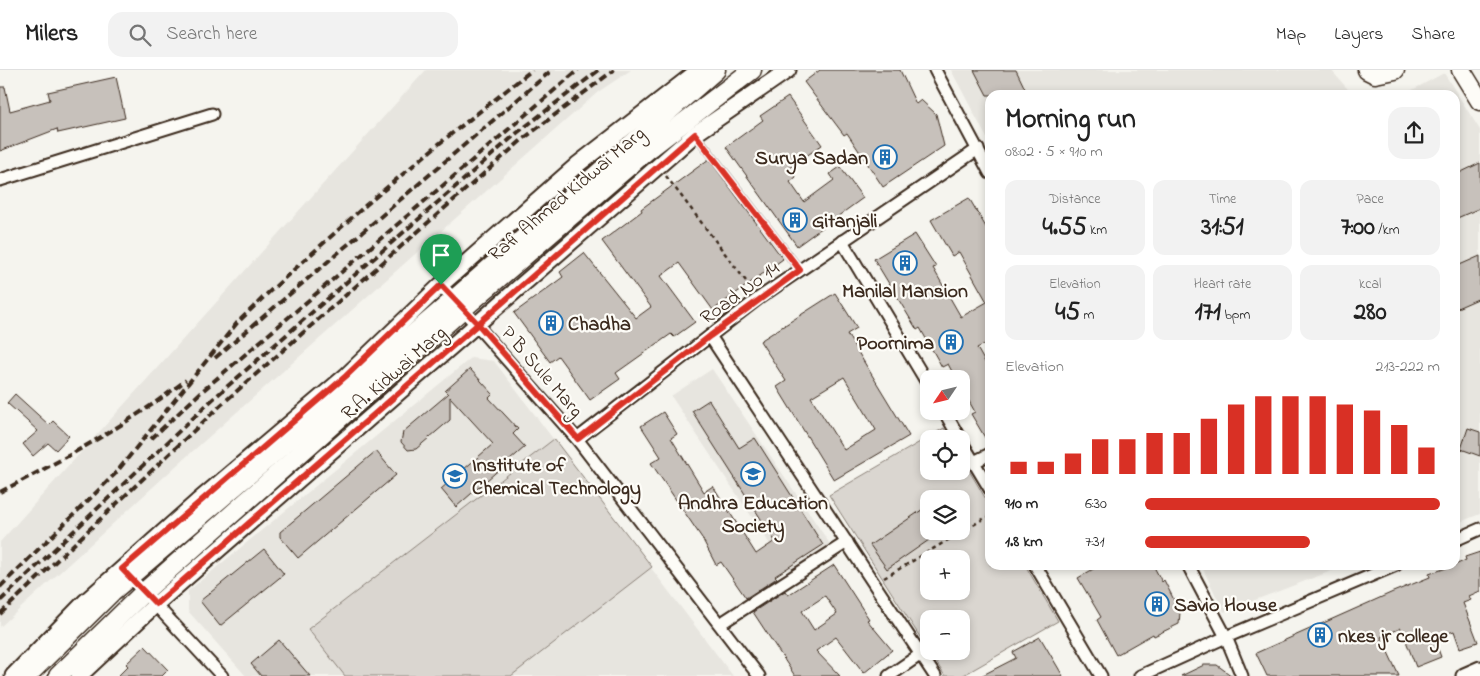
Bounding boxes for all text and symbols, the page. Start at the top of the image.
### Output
search box [108,12,458,57]
text: Milers [25,17,78,52]
icon: search [126,21,154,49]
text: Search here [166,21,257,48]
text: Map [1276,22,1306,48]
text: Layers [1334,22,1384,48]
text: Share [1412,22,1455,48]
text: Morning run [1005,100,1136,141]
button: share [1388,107,1440,159]
street label: Rafi Ahmed Kidwai Marg [483,120,653,270]
text: 08:02 · 5 × 910 m [1005,140,1103,164]
building icon: Surya Sadan [872,144,898,170]
place label: Surya Sadan [755,145,868,175]
text: Distance [1049,189,1101,210]
text: Time [1209,189,1236,210]
text: Pace [1357,189,1384,210]
building icon: Gitanjali [782,207,808,233]
place label: Gitanjali [812,208,878,237]
text: 4.55 [1043,210,1087,246]
text: 31:51 [1201,210,1244,246]
text: 7:00 [1341,210,1375,246]
text: km [1087,220,1107,241]
text: /km [1375,220,1400,241]
pin [420,234,462,285]
icon: arrive [427,241,455,269]
building icon: Manilal Mansion [892,250,918,276]
street label: Road No 14 [695,255,786,333]
text: Elevation [1049,274,1101,295]
text: Heart rate [1194,274,1251,295]
text: kcal [1359,274,1381,295]
place label: Manilal Mansion [842,278,968,307]
text: 45 [1055,295,1080,331]
text: 171 [1195,295,1221,331]
text: 280 [1354,295,1386,331]
text: m [1080,305,1094,326]
text: bpm [1221,305,1250,326]
building icon: Chadha [538,310,564,336]
place label: Chadha [568,311,631,340]
street label: R.A. Kidwai Marg [335,320,455,429]
street label: P B Sule Marg [492,320,589,426]
building icon: Poornima [938,329,964,355]
place label: Poornima [857,330,934,359]
text: Elevation [1005,355,1064,379]
text: 213–222 m [1375,355,1440,379]
north arrow [920,370,970,420]
map controls [920,370,970,660]
button: locate [920,430,970,480]
place label: Institute of Chemical Technology [472,452,641,505]
school or university icon: Andhra Education Society [740,461,766,487]
school or university icon: Institute of Chemical Technology [442,463,468,489]
place label: Andhra Education Society [678,490,828,543]
button: layers [920,490,970,540]
text: 910 m [1005,492,1038,516]
text: 6:30 [1085,492,1107,516]
text: 1.8 km [1005,530,1043,554]
text: 7:31 [1085,530,1105,554]
button: + [920,550,970,600]
building icon: Savio House [1144,591,1170,617]
place label: Savio House [1174,592,1278,621]
button: − [920,610,970,660]
building icon: nkes jr college [1307,622,1333,648]
place label: nkes jr college [1338,623,1449,653]

